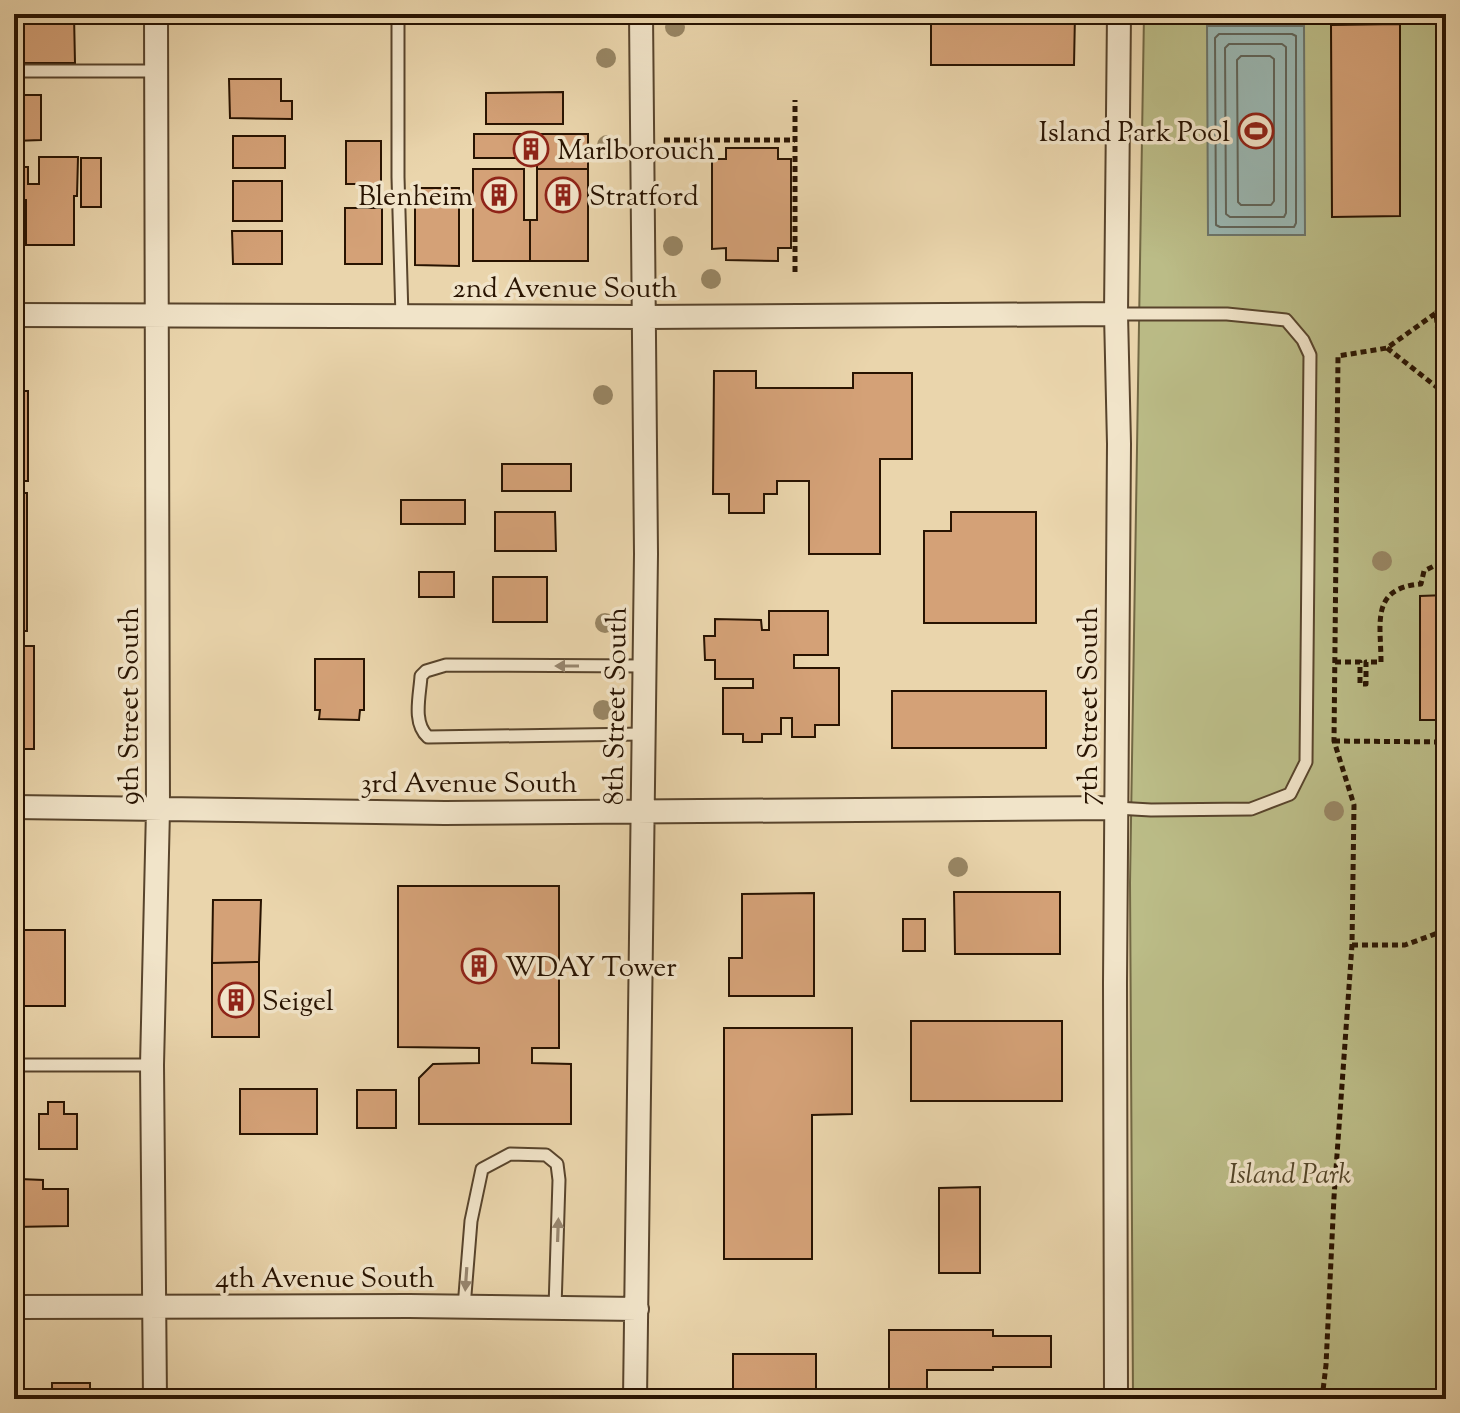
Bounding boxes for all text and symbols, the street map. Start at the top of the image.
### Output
sports icon: Island Park Pool [1237,112,1275,150]
place label: Island Park Pool [1039,114,1230,154]
building icon: Marlborouch [512,130,550,168]
place label: Marlborouch [557,132,715,172]
building icon: Blenheim [480,176,518,214]
building icon: Stratford [544,176,582,214]
place label: Blenheim [358,178,473,218]
place label: Stratford [589,178,699,218]
street label: 2nd Avenue South [453,270,677,310]
street label: 9th Street South [111,607,151,805]
street label: 8th Street South [595,607,639,806]
street label: 7th Street South [1070,607,1110,805]
one-way arrow [554,660,579,672]
street label: 3rd Avenue South [360,765,578,805]
building icon: WDAY Tower [460,947,498,985]
place label: WDAY Tower [505,949,677,989]
building icon: Seigel [217,981,255,1019]
place label: Seigel [262,983,334,1023]
park label: Island Park [1229,1156,1352,1196]
one-way arrow [551,1217,564,1242]
street label: 4th Avenue South [215,1260,435,1300]
one-way arrow [459,1267,472,1292]

